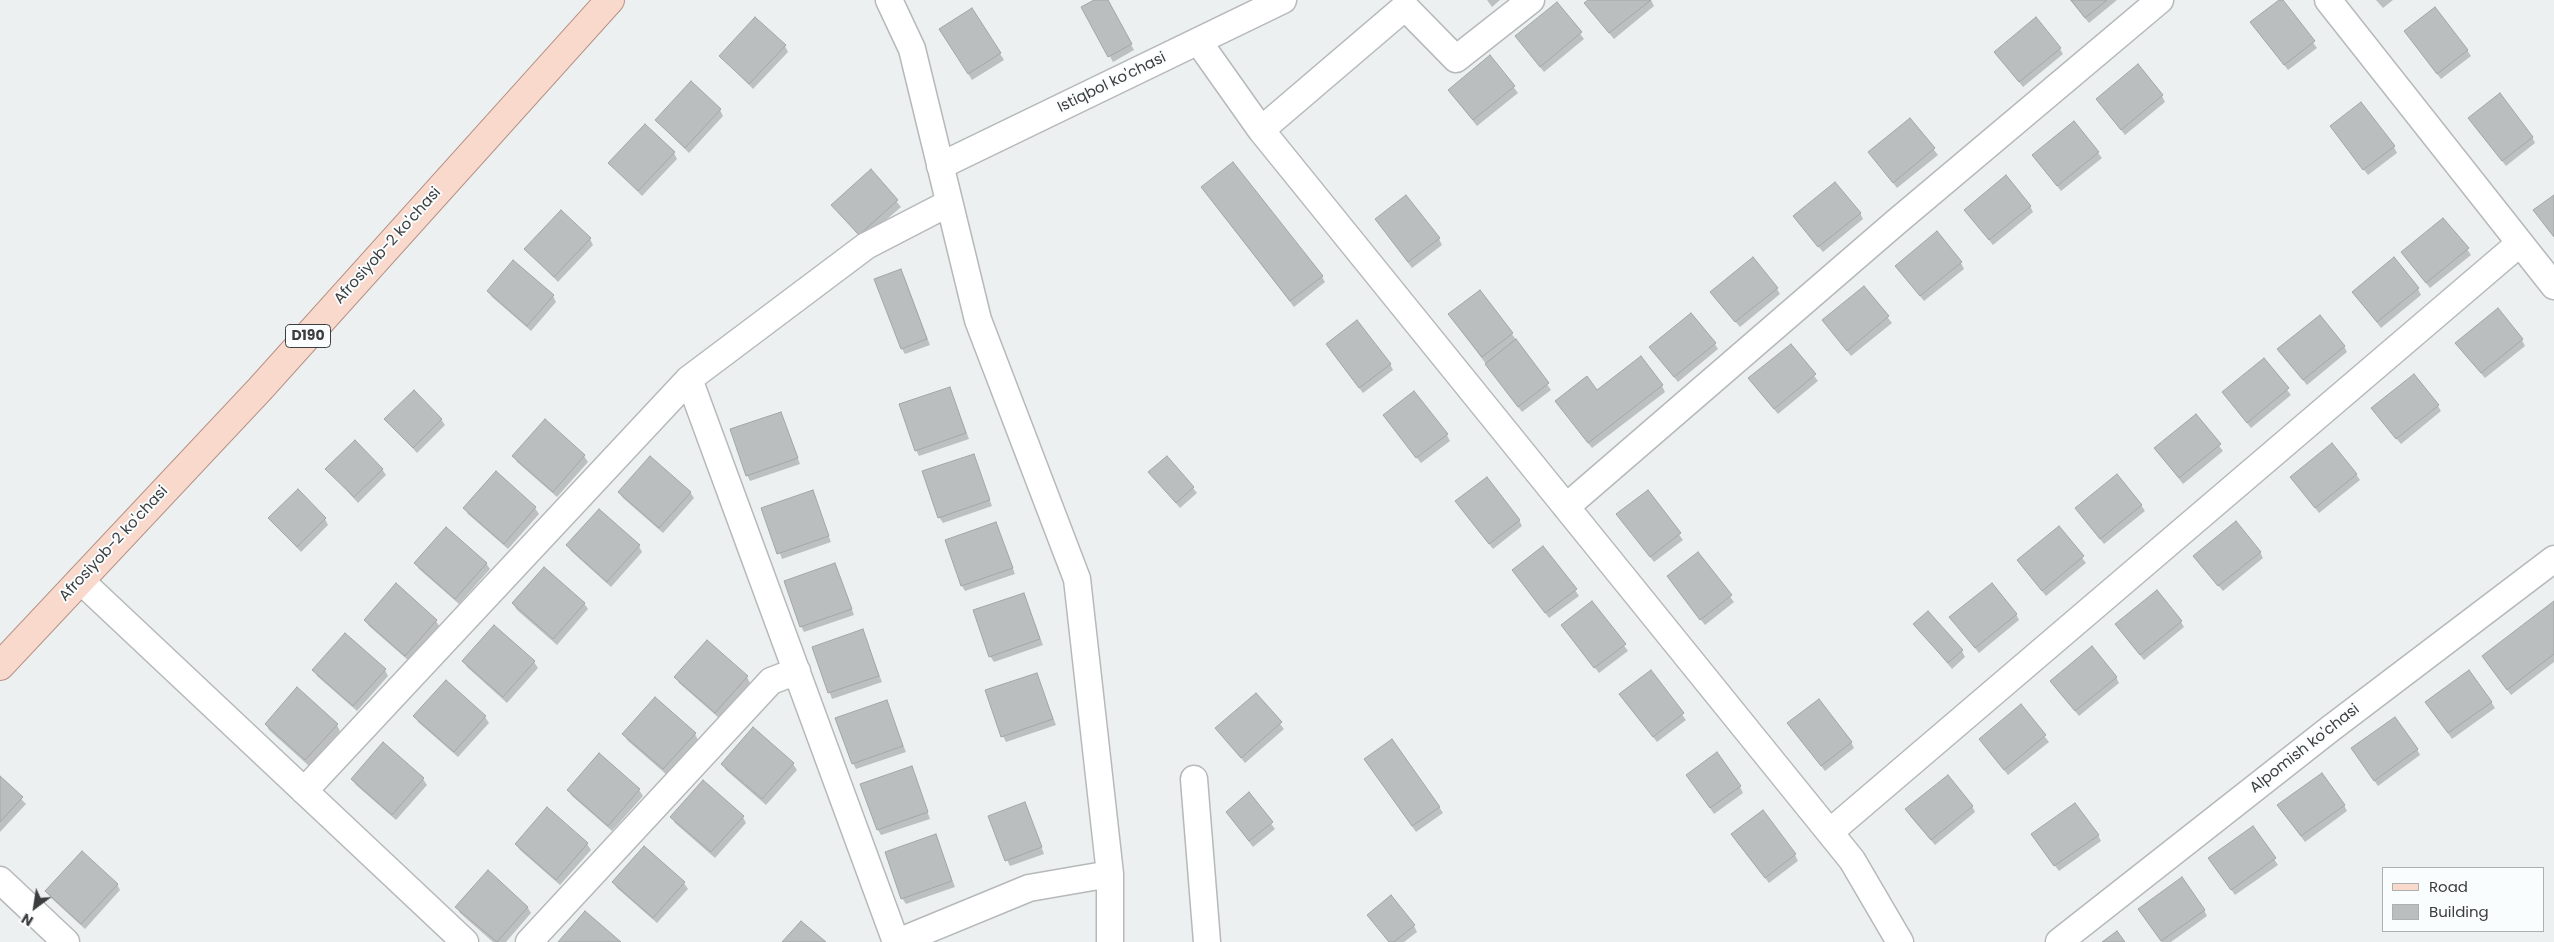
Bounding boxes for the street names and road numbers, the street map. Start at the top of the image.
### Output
street label: Istiqbol ko'chasi [1055,49,1169,117]
street label: Afrosiyob-2 ko'chasi [331,184,445,308]
road number: D190 [286,324,330,348]
street label: Afrosiyob-2 ko'chasi [56,483,172,605]
street label: Alpomish ko'chasi [2247,701,2363,797]

